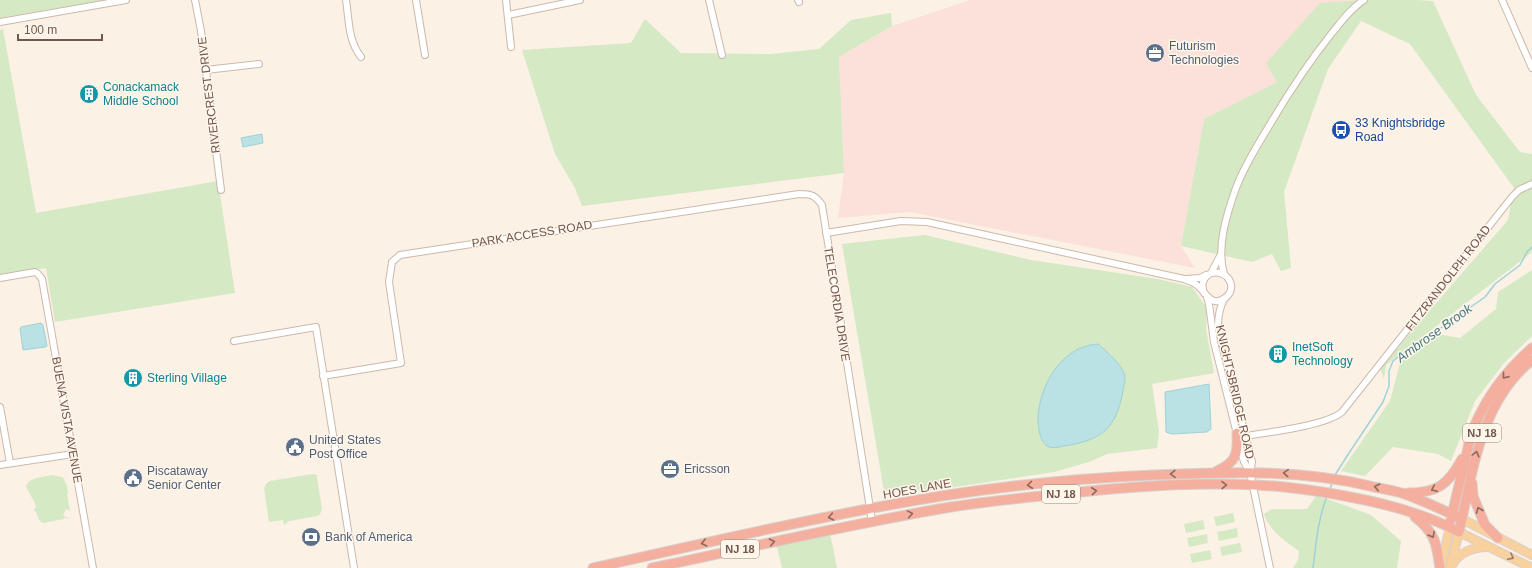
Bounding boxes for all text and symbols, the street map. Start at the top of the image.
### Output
scale bar [18,16,102,42]
text: 100 m [24,23,57,37]
street label: RIVERCREST DRIVE [195,36,223,154]
place label: Futurism Technologies [1169,39,1239,67]
office icon: Futurism Technologies [1144,42,1166,64]
place label: Conackamack Middle School [103,80,180,108]
building icon: Conackamack Middle School [78,83,100,105]
place label: 33 Knightsbridge Road [1355,116,1445,144]
bus stop icon: 33 Knightsbridge Road [1330,119,1352,141]
street label: PARK ACCESS ROAD [471,218,594,250]
street label: FITZRANDOLPH ROAD [1402,222,1494,334]
street label: TELECORDIA DRIVE [821,246,853,362]
water label: Ambrose Brook [1393,300,1476,366]
street label: KNIGHTSBRIDGE ROAD [1213,324,1257,461]
place label: InetSoft Technology [1292,340,1353,368]
building icon: InetSoft Technology [1267,343,1289,365]
street label: BUENA VISTA AVENUE [49,356,85,484]
building icon: Sterling Village [122,367,144,389]
place label: Sterling Village [147,371,227,385]
one-way arrow [1502,371,1509,378]
road number: NJ 18 [1463,424,1501,442]
place label: United States Post Office [309,433,381,461]
public building icon: United States Post Office [284,436,306,458]
one-way arrow [1472,451,1480,457]
office icon: Ericsson [659,458,681,480]
place label: Ericsson [684,462,730,476]
place label: Piscataway Senior Center [147,464,221,492]
public building icon: Piscataway Senior Center [122,467,144,489]
one-way arrow [1283,469,1289,477]
one-way arrow [1170,470,1176,478]
street label: HOES LANE [882,476,952,502]
one-way arrow [1027,480,1033,489]
one-way arrow [1221,480,1227,489]
one-way arrow [1374,484,1380,492]
one-way arrow [1431,484,1439,492]
road number: NJ 18 [1042,485,1080,503]
one-way arrow [1091,486,1097,495]
one-way arrow [1475,507,1483,514]
one-way arrow [907,510,913,519]
one-way arrow [828,512,835,520]
bank icon: Bank of America [300,526,322,548]
place label: Bank of America [325,530,413,544]
one-way arrow [1427,531,1434,538]
one-way arrow [701,539,707,547]
one-way arrow [769,539,775,547]
road number: NJ 18 [721,540,759,558]
one-way arrow [1506,553,1514,560]

